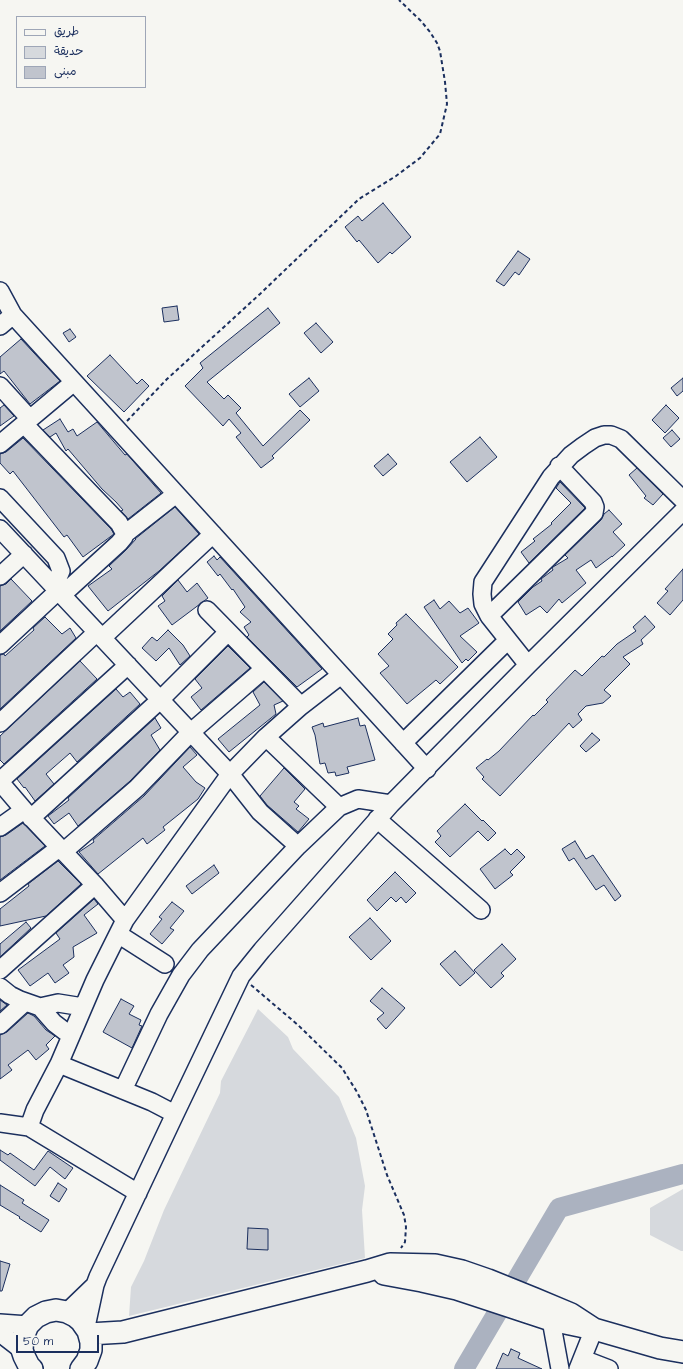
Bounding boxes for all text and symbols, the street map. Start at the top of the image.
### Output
legend [16,16,146,88]
text: طريق [54,23,79,40]
text: حديقة [54,43,83,60]
text: مبنى [54,63,77,80]
scale bar [18,1327,101,1353]
text: 50 m [23,1333,53,1350]

